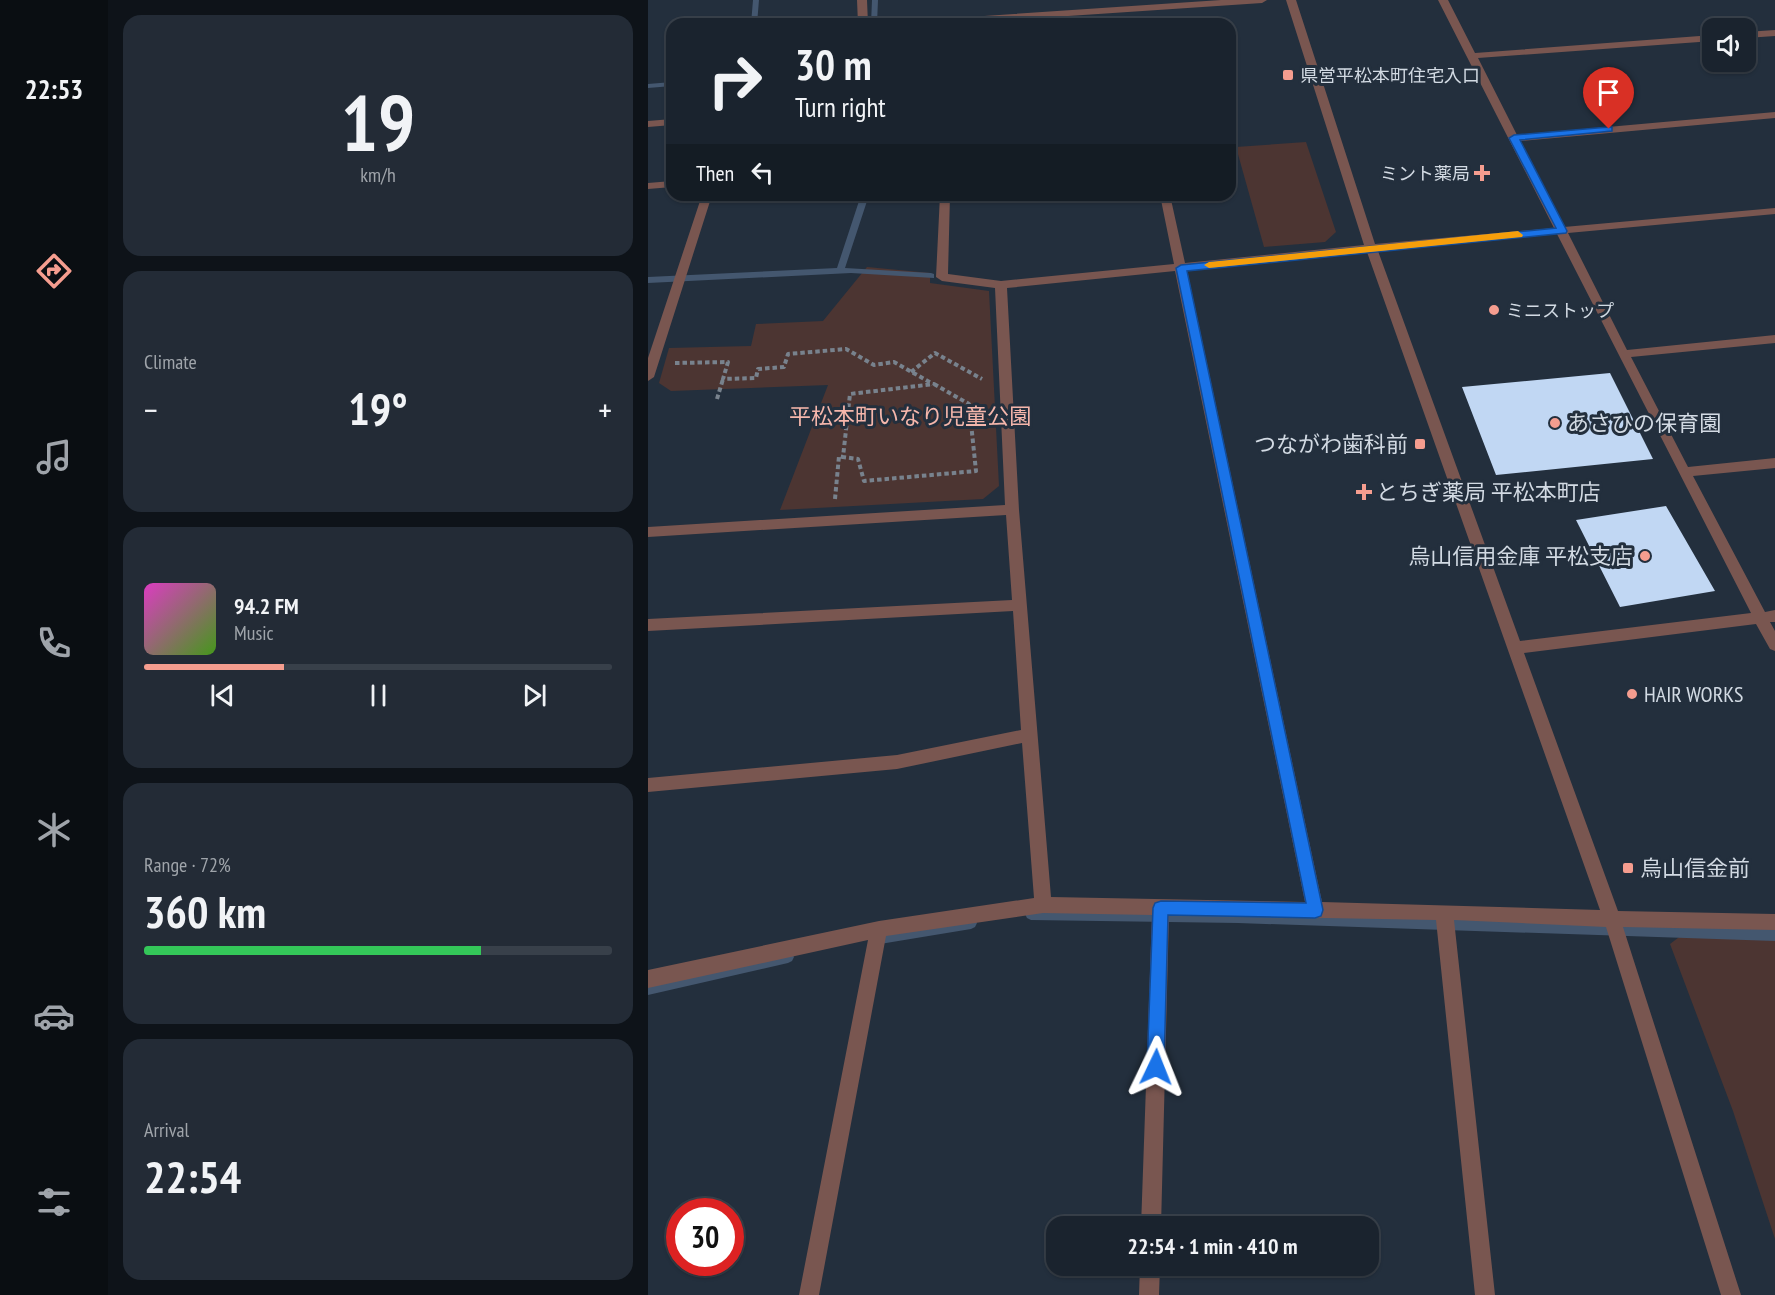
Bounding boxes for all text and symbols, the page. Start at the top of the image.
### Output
map controls [1702,18,1756,72]
button: sound [1702,18,1756,72]
text: 30 m [795,37,872,92]
icon: right [696,42,774,120]
place label: 県営平松本町住宅入口 [1300,64,1480,87]
pin [1583,67,1634,129]
marker: 県営平松本町住宅入口 [1281,68,1295,82]
text: 22:53 [25,72,83,106]
text: 19 [341,72,415,173]
icon: arrive [1592,76,1625,109]
text: Turn right [795,90,886,124]
icon: left [746,156,779,189]
text: Then [696,159,734,187]
text: km/h [360,162,396,188]
place label: ミント薬局 [1380,162,1470,185]
marker: ミント薬局 [1475,166,1489,180]
icon: directions [33,250,75,292]
place label: ミニストップ [1506,299,1614,322]
marker: ミニストップ [1487,303,1501,317]
text: Climate [144,349,197,375]
text: 19° [348,379,408,437]
text: − [144,388,158,431]
text: + [598,388,612,431]
park label: 平松本町いなり児童公園 [789,402,1031,430]
place label: あさひの保育園 [1567,409,1721,437]
marker: あさひの保育園 [1548,416,1562,430]
place label: つながわ歯科前 [1254,430,1408,458]
icon: music [33,436,75,478]
marker: つながわ歯科前 [1413,437,1427,451]
place label: とちぎ薬局 平松本町店 [1376,478,1601,506]
marker: とちぎ薬局 平松本町店 [1357,485,1371,499]
place label: 烏山信用金庫 平松支店 [1408,542,1633,570]
marker: 烏山信用金庫 平松支店 [1638,549,1652,563]
text: 94.2 FM [234,592,299,620]
text: Music [234,620,274,646]
icon: phone [33,622,75,664]
icon: previous [206,679,239,712]
icon: pause [362,679,395,712]
icon: next [518,679,551,712]
place label: HAIR WORKS [1644,680,1744,708]
marker: HAIR WORKS [1625,687,1639,701]
icon: climate [33,809,75,851]
text: Range · 72% [144,852,231,878]
place label: 烏山信金前 [1640,854,1750,882]
marker: 烏山信金前 [1621,861,1635,875]
text: 360 km [144,882,266,940]
icon: car [33,995,75,1037]
position arrow [1124,1035,1188,1099]
text: Arrival [144,1117,189,1143]
text: 22:54 [144,1147,241,1205]
icon: filters [33,1181,75,1223]
speed limit sign: 30 [666,1198,744,1276]
text: 22:54 · 1 min · 410 m [1127,1232,1298,1260]

